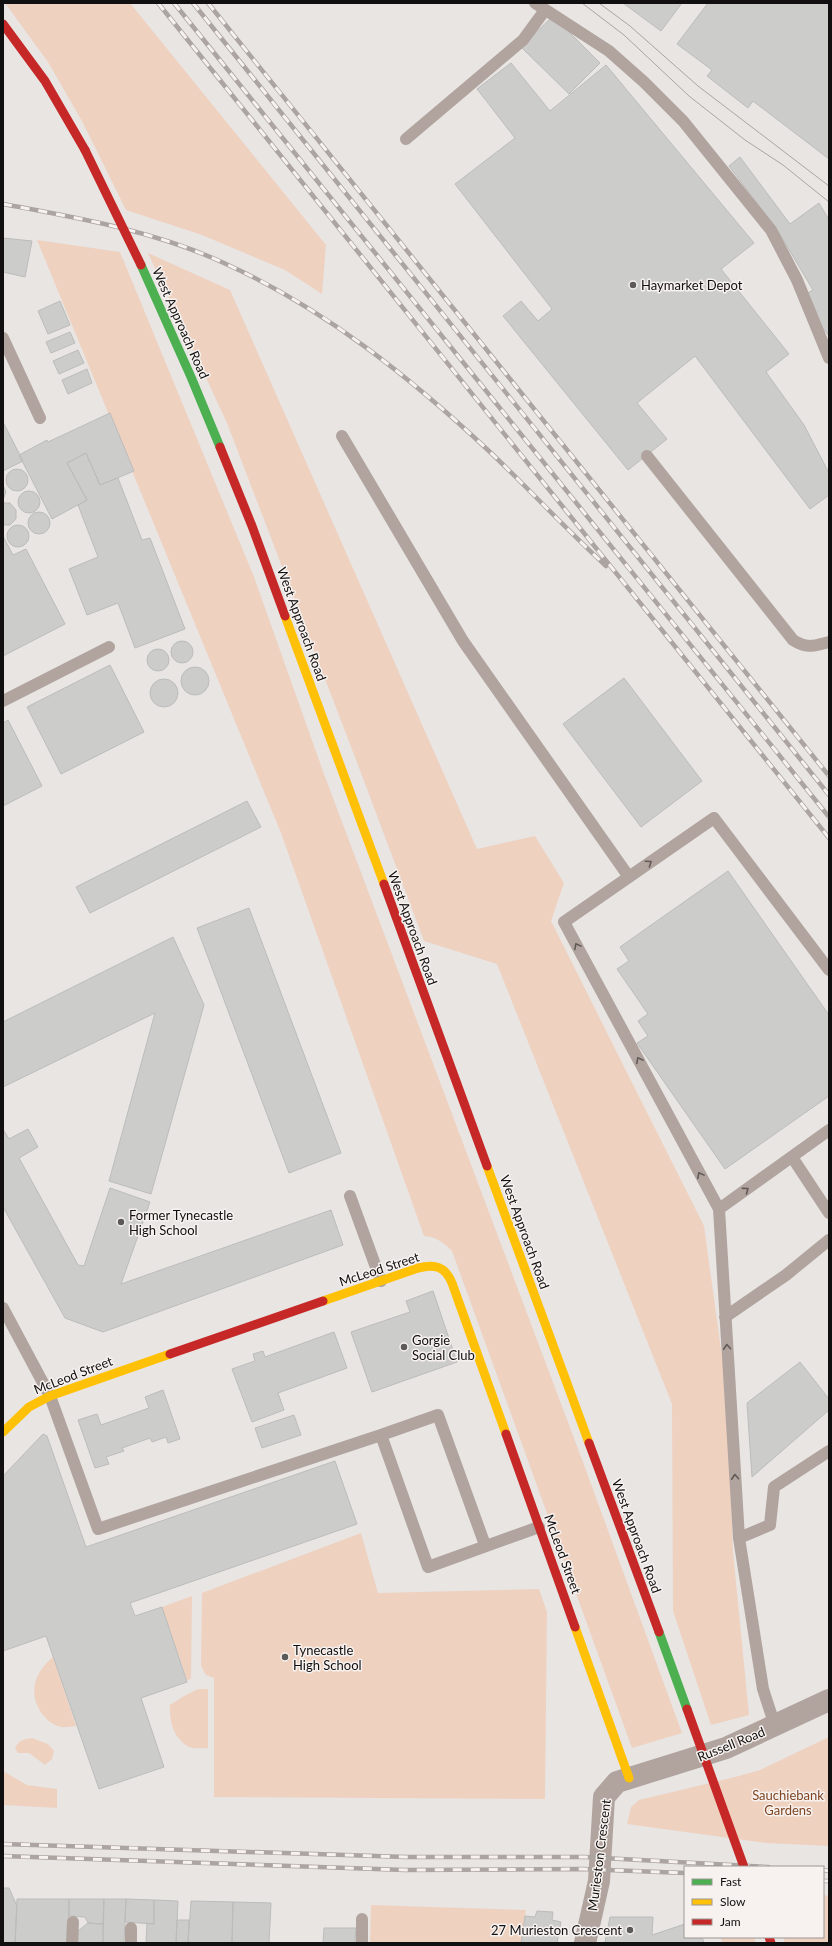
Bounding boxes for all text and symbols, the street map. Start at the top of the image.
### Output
street label: West Approach Road [149,265,213,381]
place label: Haymarket Depot [641,277,743,293]
marker: Haymarket Depot [628,280,638,290]
street label: West Approach Road [274,565,330,683]
one-way arrow [645,860,652,868]
street label: West Approach Road [385,869,441,987]
one-way arrow [574,942,582,950]
one-way arrow [636,1057,643,1064]
one-way arrow [697,1171,705,1179]
street label: West Approach Road [497,1173,553,1291]
one-way arrow [741,1187,748,1194]
place label: Former Tynecastle High School [129,1207,233,1238]
marker: Former Tynecastle High School [116,1217,126,1227]
street label: McLeod Street [337,1248,421,1289]
place label: Gorgie Social Club [412,1332,475,1363]
marker: Gorgie Social Club [399,1342,409,1352]
one-way arrow [723,1344,732,1351]
street label: McLeod Street [31,1352,115,1397]
one-way arrow [731,1474,740,1480]
street label: West Approach Road [609,1477,665,1595]
street label: McLeod Street [541,1512,585,1596]
place label: Tynecastle High School [293,1642,362,1673]
marker: Tynecastle High School [280,1652,290,1662]
street label: Russell Road [695,1723,767,1765]
park label: Sauchiebank Gardens [752,1787,824,1818]
street label: Murieston Crescent [584,1798,614,1912]
legend [684,1866,824,1938]
text: Fast [720,1874,742,1889]
text: Slow [720,1894,746,1909]
text: Jam [720,1914,741,1929]
place label: 27 Murieston Crescent [491,1922,622,1938]
marker: 27 Murieston Crescent [625,1925,635,1935]

